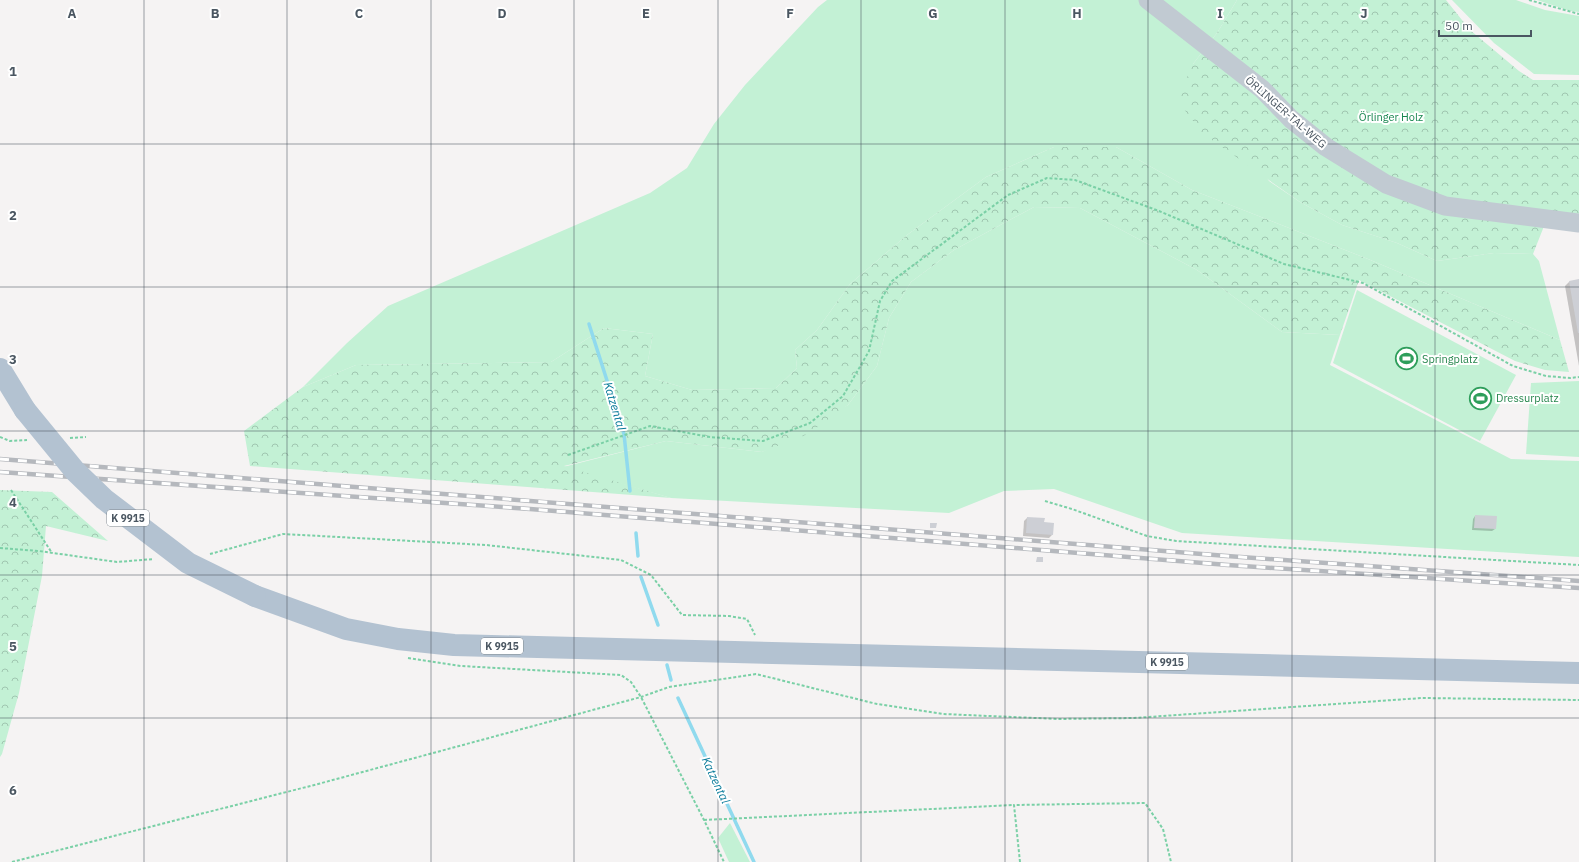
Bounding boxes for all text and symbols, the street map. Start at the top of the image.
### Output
text: A [68,5,77,22]
text: B [211,5,220,22]
text: C [355,5,364,22]
text: D [497,5,507,22]
text: E [642,5,650,22]
text: F [786,5,794,22]
text: G [928,5,938,22]
text: H [1072,5,1082,22]
text: I [1217,5,1223,22]
text: J [1360,5,1368,22]
scale bar [1439,12,1531,38]
text: 50 m [1445,18,1473,33]
text: 1 [9,63,17,80]
street label: ÖRLINGER-TAL-WEG [1242,73,1330,151]
park label: Örlinger Holz [1359,110,1423,124]
text: 2 [9,207,17,224]
sports icon: Springplatz [1394,346,1420,372]
text: 3 [9,351,17,368]
place label: Springplatz [1422,352,1478,366]
water label: Katzental [601,380,630,433]
sports icon: Dressurplatz [1468,385,1494,411]
place label: Dressurplatz [1496,391,1559,405]
text: 4 [9,494,17,511]
road number: K 9915 [107,510,149,526]
text: 5 [9,638,17,655]
road number: K 9915 [481,638,523,654]
road number: K 9915 [1146,654,1188,670]
water label: Katzental [699,754,734,807]
text: 6 [9,782,17,799]

